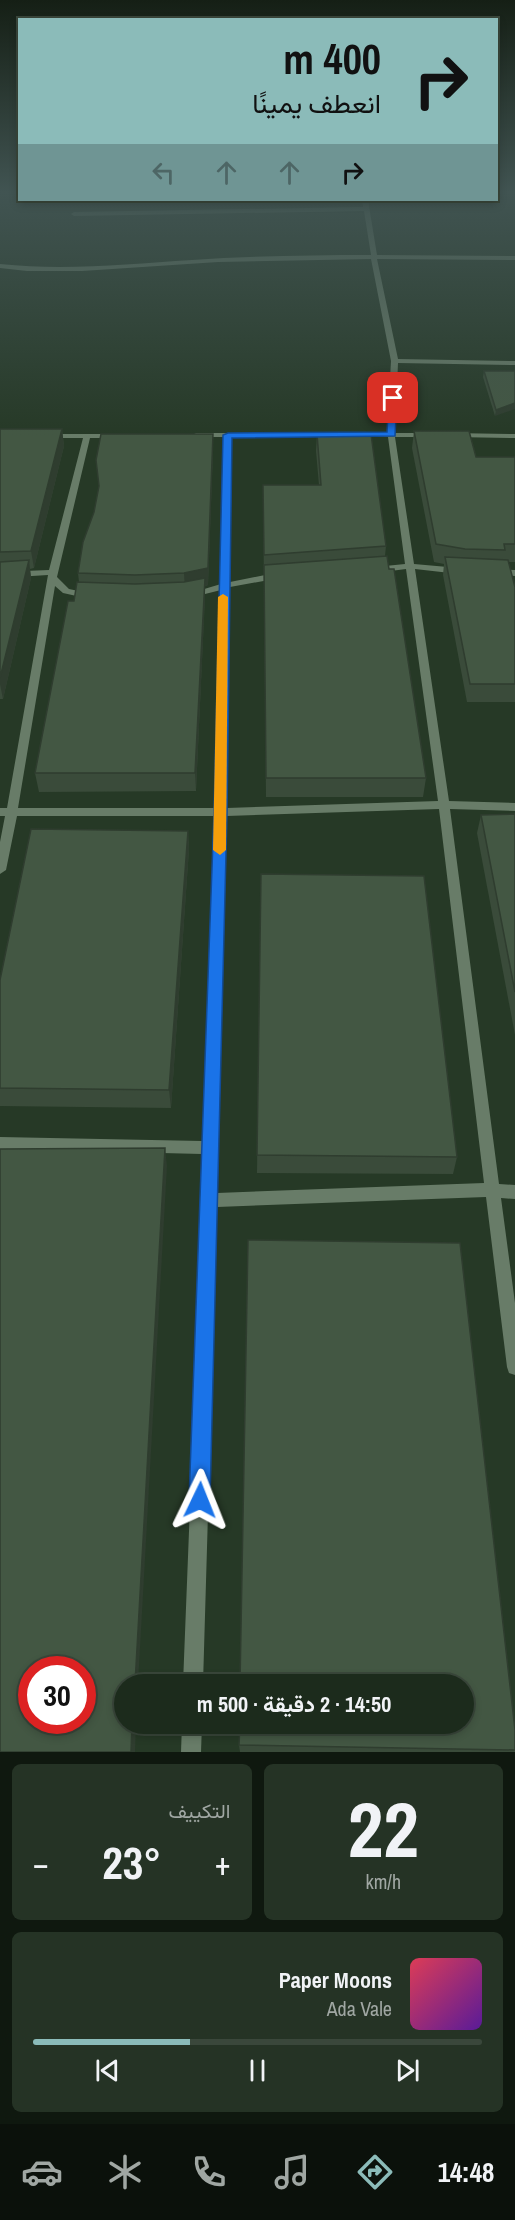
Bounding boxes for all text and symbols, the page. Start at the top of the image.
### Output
text: 400 m [283,31,381,87]
icon: right [402,42,480,120]
text: انعطف يمينًا [252,85,381,121]
icon: left [147,156,180,189]
icon: ahead [210,156,243,189]
icon: ahead [273,156,306,189]
icon: right [336,156,369,189]
pin [367,372,418,423]
icon: arrive [376,381,409,414]
position arrow [168,1468,232,1532]
speed limit sign: 30 [18,1656,96,1734]
text: 14:50 · 2 دقيقة · 500 m [197,1689,391,1719]
text: 22 [348,1776,419,1881]
text: التكييف [168,1797,231,1824]
text: 23° [102,1832,161,1893]
text: − [33,1841,49,1885]
text: + [215,1841,230,1885]
text: km/h [365,1868,401,1895]
text: Paper Moons [279,1965,392,1995]
text: Ada Vale [327,1995,392,2022]
icon: previous [91,2054,124,2087]
icon: pause [241,2054,274,2087]
icon: next [391,2054,424,2087]
icon: car [21,2151,63,2193]
icon: climate [104,2151,146,2193]
icon: phone [188,2151,230,2193]
icon: music [271,2151,313,2193]
icon: directions [354,2151,396,2193]
text: 14:48 [438,2154,494,2190]

